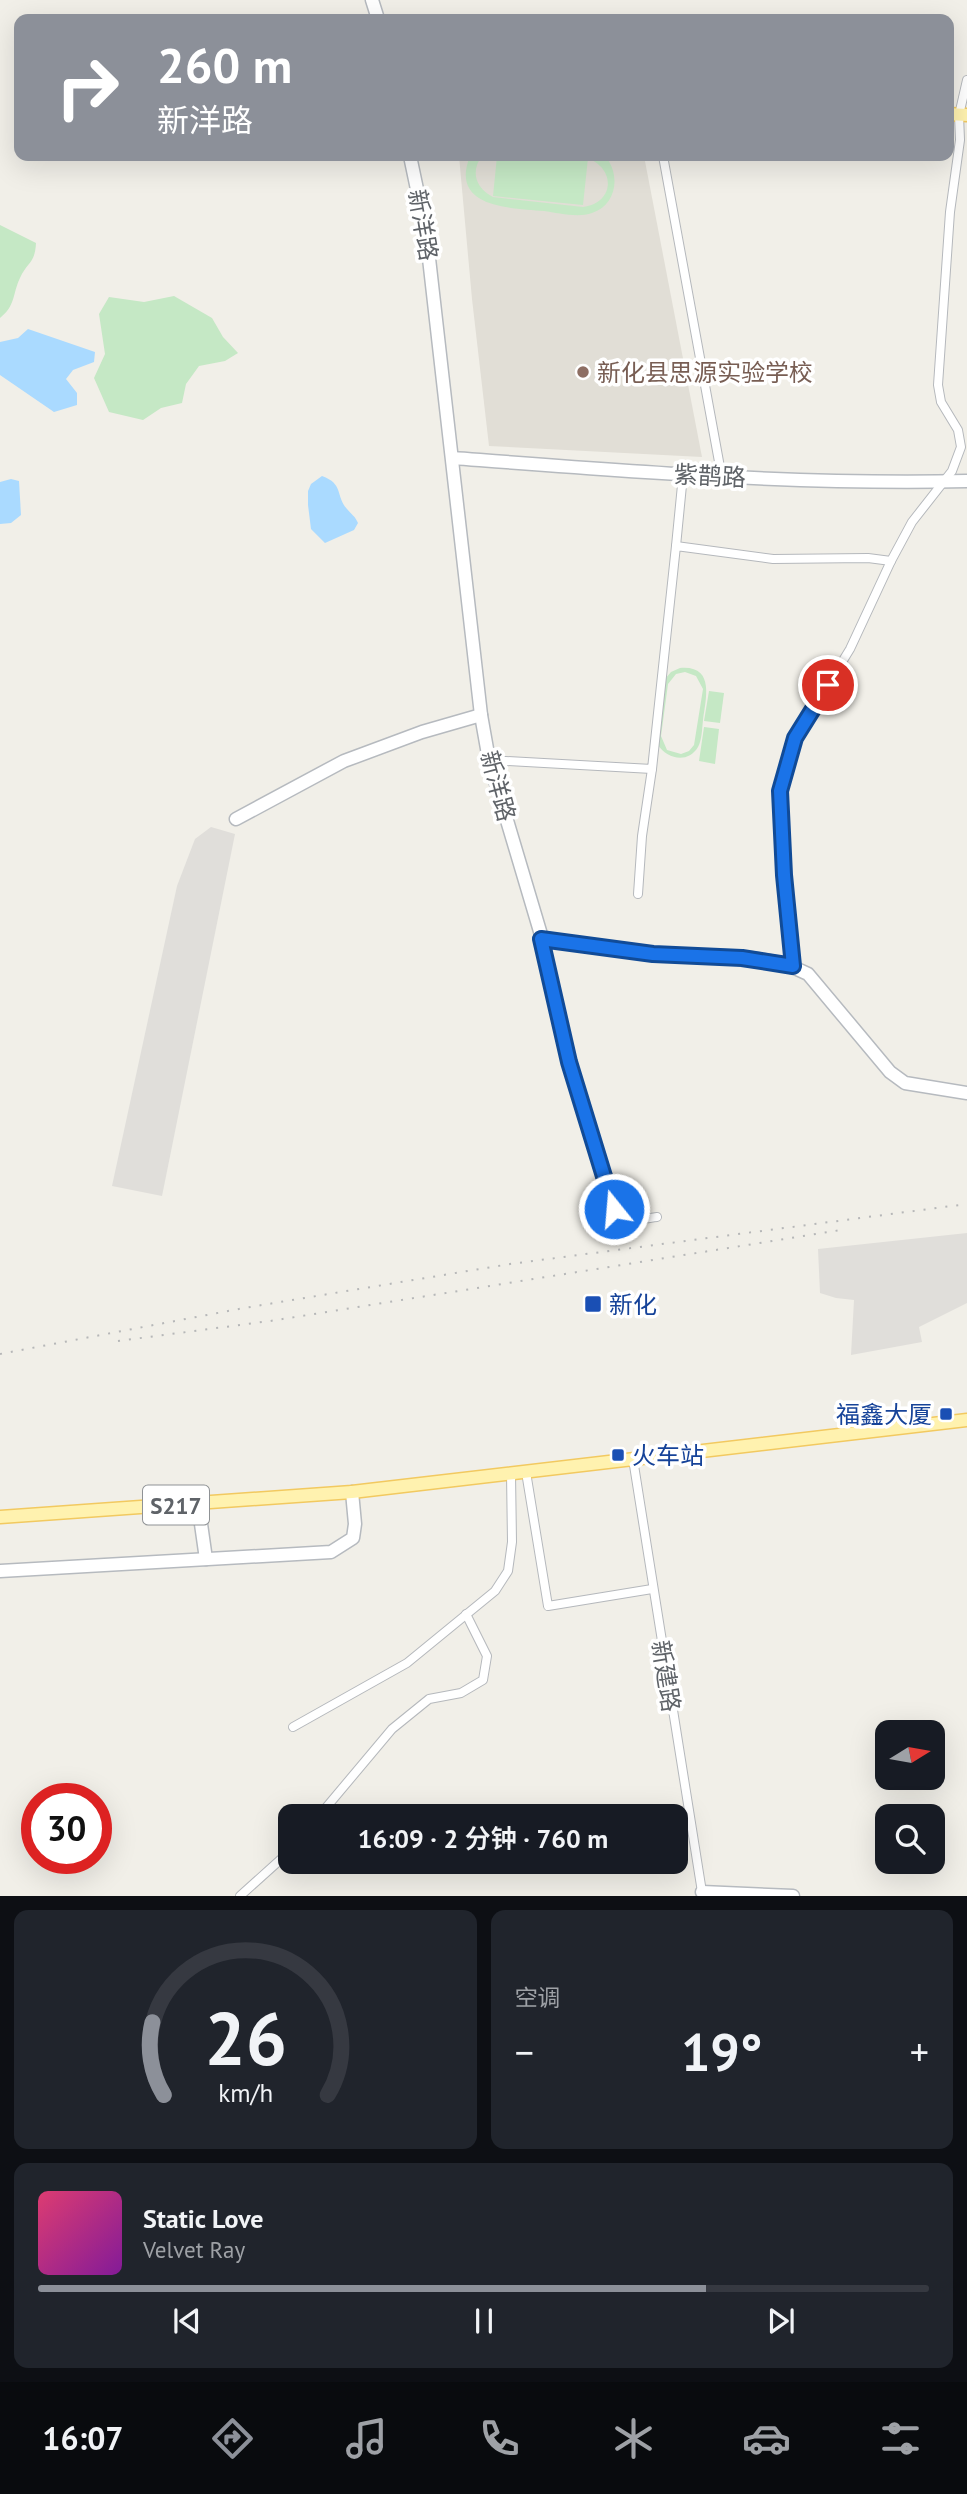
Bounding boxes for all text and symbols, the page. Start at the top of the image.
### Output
text: 260 m [157,33,292,97]
icon: right [42,42,133,133]
text: 新洋路 [157,99,253,141]
street label: 新洋路 [401,187,445,263]
place label: 新化县思源实验学校 [597,357,813,388]
marker: 新化县思源实验学校 [575,364,591,380]
street label: 紫鹊路 [673,459,747,493]
pin [798,655,858,715]
icon: arrive [809,666,847,704]
street label: 新洋路 [474,747,522,825]
position arrow [577,1172,651,1246]
place label: 新化 [609,1289,657,1320]
marker: 新化 [583,1294,603,1314]
place label: 福鑫大厦 [836,1399,932,1430]
marker: 福鑫大厦 [938,1406,954,1422]
place label: 火车站 [632,1440,704,1471]
marker: 火车站 [610,1447,626,1463]
road number: S217 [143,1486,209,1524]
street label: 新建路 [645,1638,687,1714]
north arrow [875,1720,945,1790]
map controls [875,1720,945,1874]
speed limit sign: 30 [21,1783,112,1874]
button: search [875,1804,945,1874]
text: 16:09 · 2 分钟 · 760 m [358,1822,608,1855]
text: 空调 [515,1983,561,2012]
text: 26 [204,1992,287,2086]
text: 19° [681,2018,763,2085]
text: − [515,2027,534,2076]
text: + [910,2027,929,2076]
text: km/h [218,2077,273,2109]
text: Static Love [143,2202,264,2235]
text: Velvet Ray [143,2235,245,2264]
icon: previous [168,2302,206,2340]
icon: pause [465,2302,503,2340]
icon: next [762,2302,800,2340]
icon: directions [208,2414,257,2463]
icon: music [342,2414,391,2463]
icon: phone [475,2414,524,2463]
icon: climate [609,2414,658,2463]
icon: car [742,2414,791,2463]
icon: filters [876,2414,925,2463]
text: 16:07 [42,2417,123,2459]

